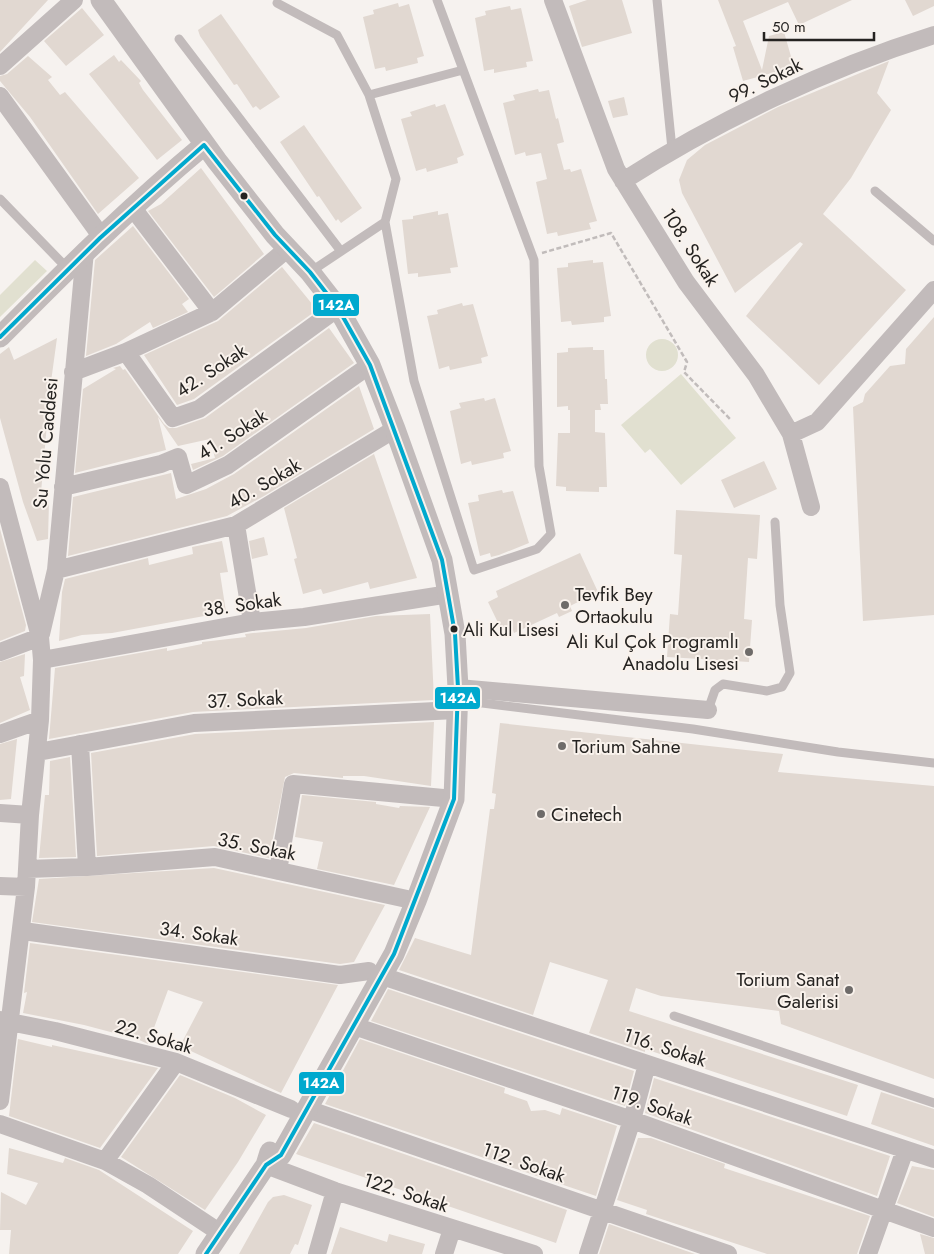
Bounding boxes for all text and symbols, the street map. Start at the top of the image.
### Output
scale bar [764,10,874,42]
text: 50 m [772,16,806,38]
street label: 99. Sokak [724,51,807,110]
unlabelled marker [239,191,249,201]
street label: 108. Sokak [655,203,726,292]
line badge: 142A [312,293,360,317]
text: 142A [318,295,355,315]
street label: 42. Sokak [170,337,253,404]
street label: Su Yolu Caddesi [26,376,65,510]
street label: 41. Sokak [192,402,273,466]
street label: 40. Sokak [223,451,306,515]
place label: Tevfik Bey Ortaokulu [575,581,653,630]
street label: 38. Sokak [201,586,283,623]
marker: Tevfik Bey Ortaokulu [559,599,571,611]
place label: Ali Kul Lisesi [463,617,559,643]
marker: Ali Kul Lisesi [449,624,459,634]
place label: Ali Kul Çok Programlı Anadolu Lisesi [567,628,739,677]
marker: Ali Kul Çok Programlı Anadolu Lisesi [743,646,755,658]
street label: 37. Sokak [206,684,284,715]
line badge: 142A [434,686,481,710]
text: 142A [440,688,477,708]
place label: Torium Sahne [572,733,681,760]
marker: Torium Sahne [556,740,568,752]
place label: Cinetech [551,801,622,828]
marker: Cinetech [535,808,547,820]
street label: 35. Sokak [215,826,299,867]
street label: 34. Sokak [158,915,241,952]
place label: Torium Sanat Galerisi [737,966,839,1015]
marker: Torium Sanat Galerisi [843,984,855,996]
street label: 22. Sokak [112,1013,196,1061]
street label: 116. Sokak [620,1021,711,1074]
line badge: 142A [298,1071,345,1095]
text: 142A [303,1073,340,1093]
street label: 119. Sokak [607,1079,697,1132]
street label: 112. Sokak [479,1136,569,1189]
street label: 122. Sokak [360,1166,453,1219]

